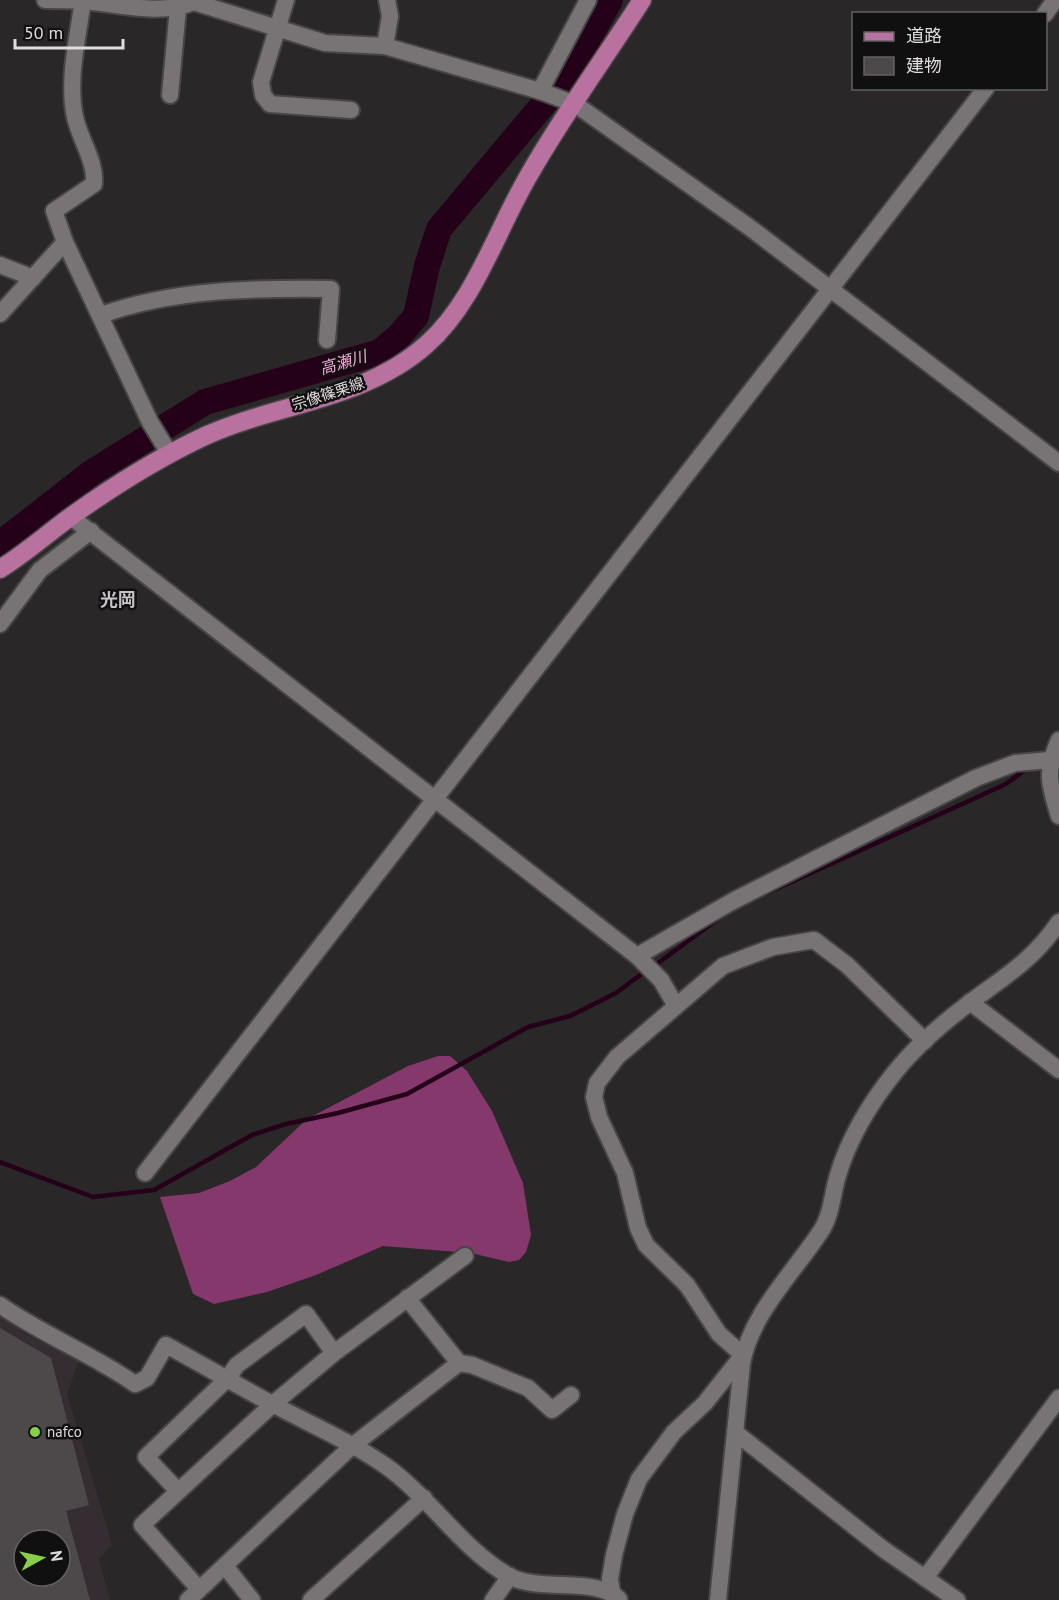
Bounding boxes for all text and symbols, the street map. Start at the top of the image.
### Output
scale bar [15,12,123,50]
legend [852,12,1047,90]
text: 50 m [24,21,63,44]
text: 道路 [906,24,942,47]
text: 建物 [906,54,942,77]
water label: 高瀬川 [317,345,371,378]
street label: 宗像篠栗線 [289,373,366,414]
district label: 光岡 [100,588,136,611]
place label: nafco [47,1422,82,1441]
marker: nafco [28,1425,42,1439]
north arrow [12,1528,72,1588]
text: N [46,1549,67,1563]

